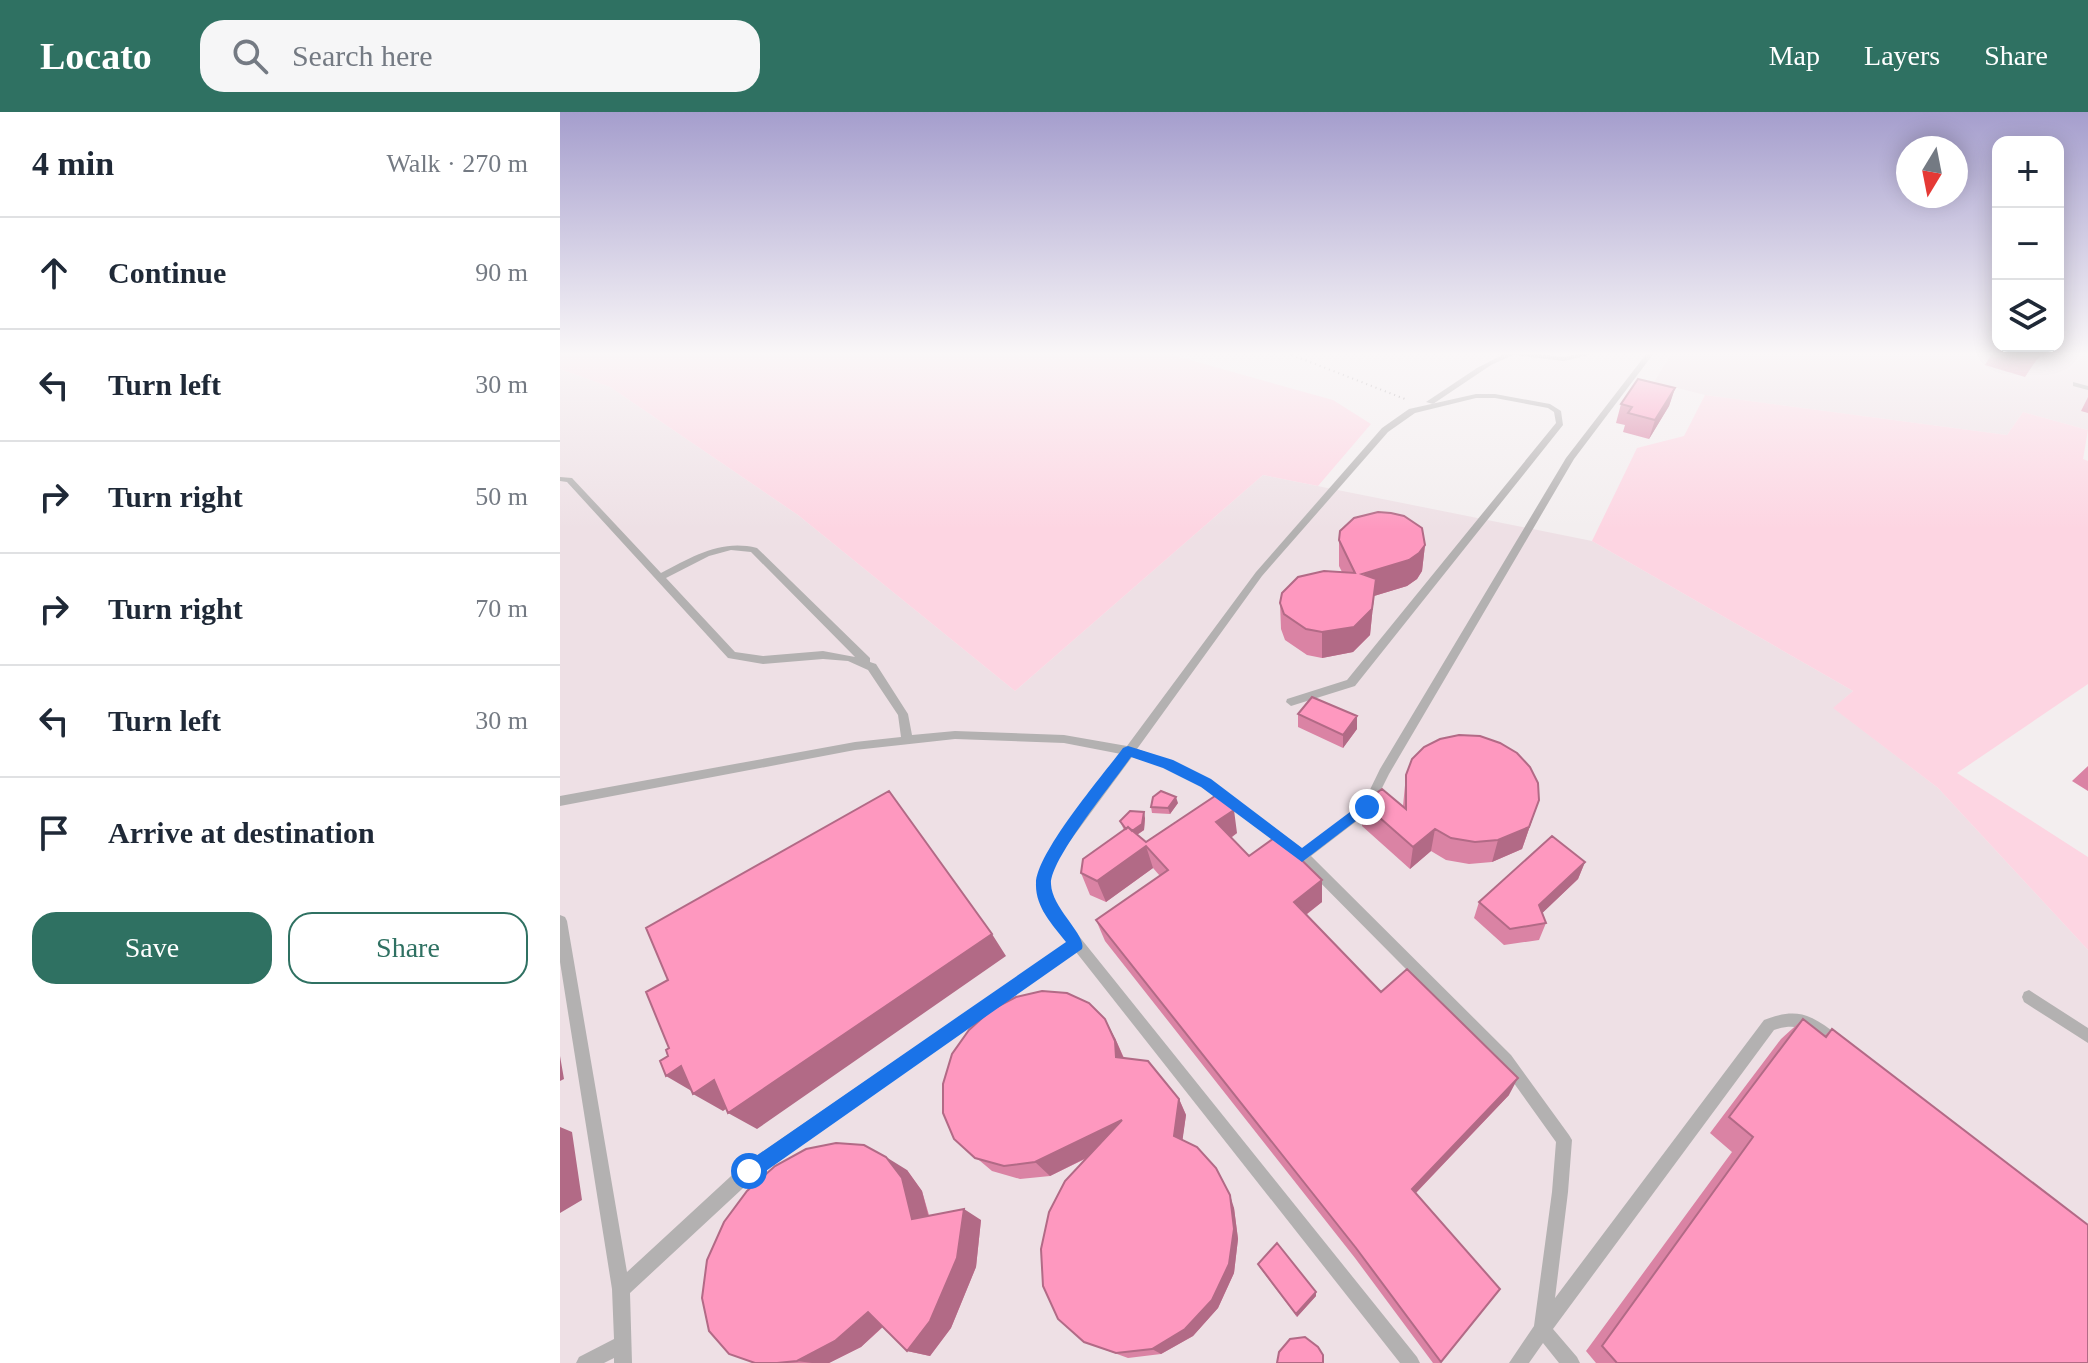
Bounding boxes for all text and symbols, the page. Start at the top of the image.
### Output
search box [200,20,760,92]
icon: search [228,34,272,78]
text: Locato [40,35,152,77]
text: Search here [292,39,433,72]
text: Map [1769,40,1820,71]
text: Layers [1864,40,1940,71]
text: Share [1984,40,2048,71]
north arrow [1896,136,1968,208]
map controls [1992,136,2064,352]
button: + [1992,136,2064,208]
text: 4 min [32,145,114,182]
text: Walk · 270 m [386,149,528,178]
button: − [1992,208,2064,280]
icon: ahead [32,251,76,295]
text: Continue [108,256,226,289]
text: 90 m [475,258,528,287]
button: layers [1992,280,2064,352]
icon: left [32,363,76,407]
text: Turn left [108,368,221,401]
text: 30 m [475,370,528,399]
icon: right [32,475,76,519]
text: Turn right [108,480,243,513]
text: 50 m [475,482,528,511]
icon: right [32,587,76,631]
text: Turn right [108,592,243,625]
text: 70 m [475,594,528,623]
icon: left [32,699,76,743]
text: Turn left [108,704,221,737]
text: 30 m [475,706,528,735]
route end [1349,789,1385,825]
icon: arrive [32,811,76,855]
text: Arrive at destination [108,816,375,849]
button: Save [32,912,272,984]
button: Share [288,912,528,984]
route start [731,1153,767,1189]

